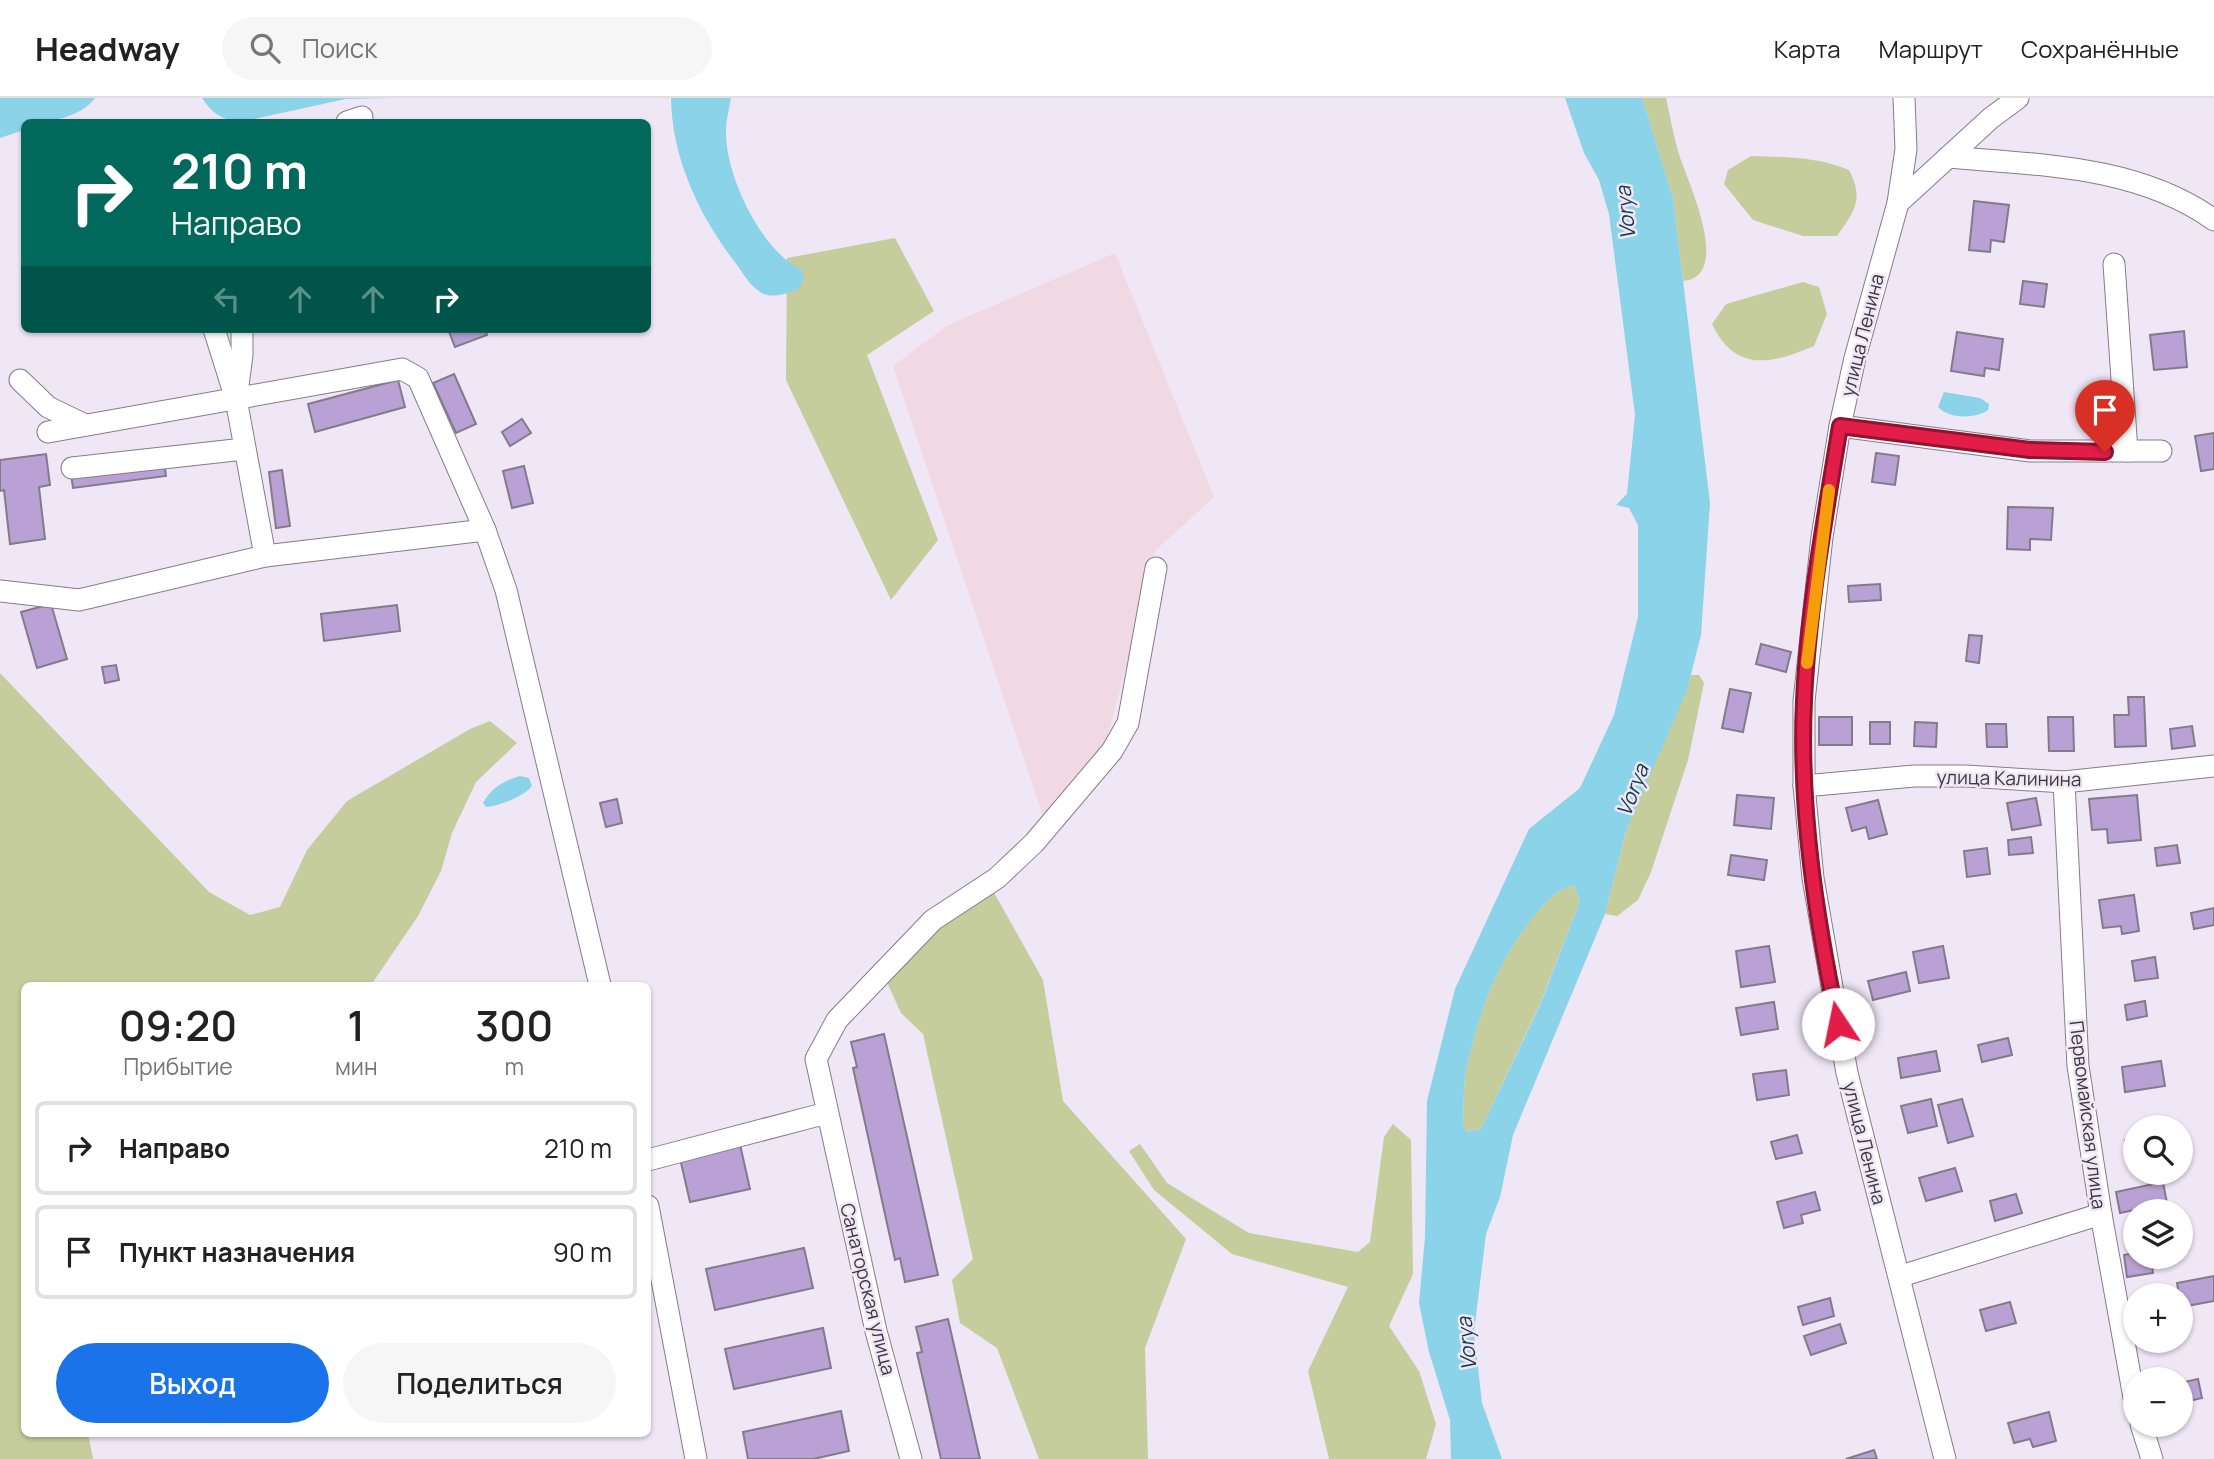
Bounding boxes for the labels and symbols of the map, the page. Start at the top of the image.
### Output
water label: Vorya [1608,184,1642,241]
street label: улица Ленина [1834,271,1890,399]
pin [2075,380,2135,452]
water label: Vorya [1609,759,1655,820]
street label: улица Калинина [1936,764,2082,792]
position arrow [1801,987,1875,1061]
street label: Первомайская улица [2064,1019,2112,1211]
street label: улица Ленина [1837,1079,1893,1207]
street label: Санаторская улица [834,1200,902,1378]
water label: Vorya [1449,1315,1483,1372]

